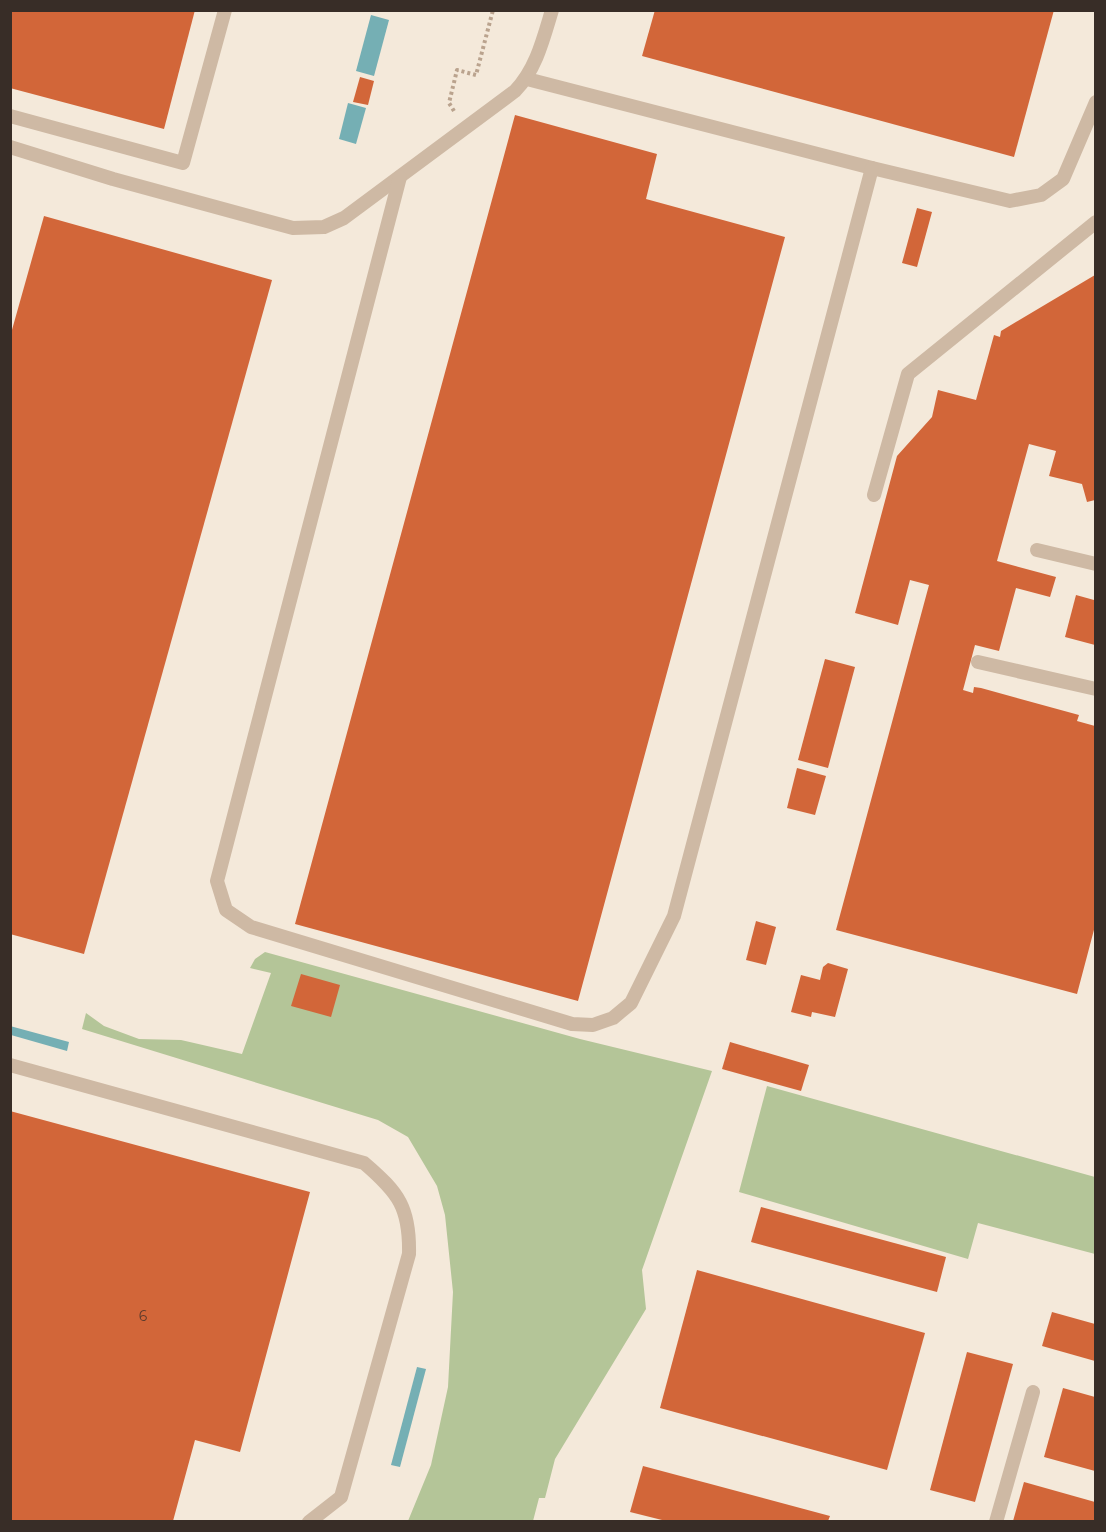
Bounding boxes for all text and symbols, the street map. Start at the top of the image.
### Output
house number: 6 [139,1307,148,1325]

